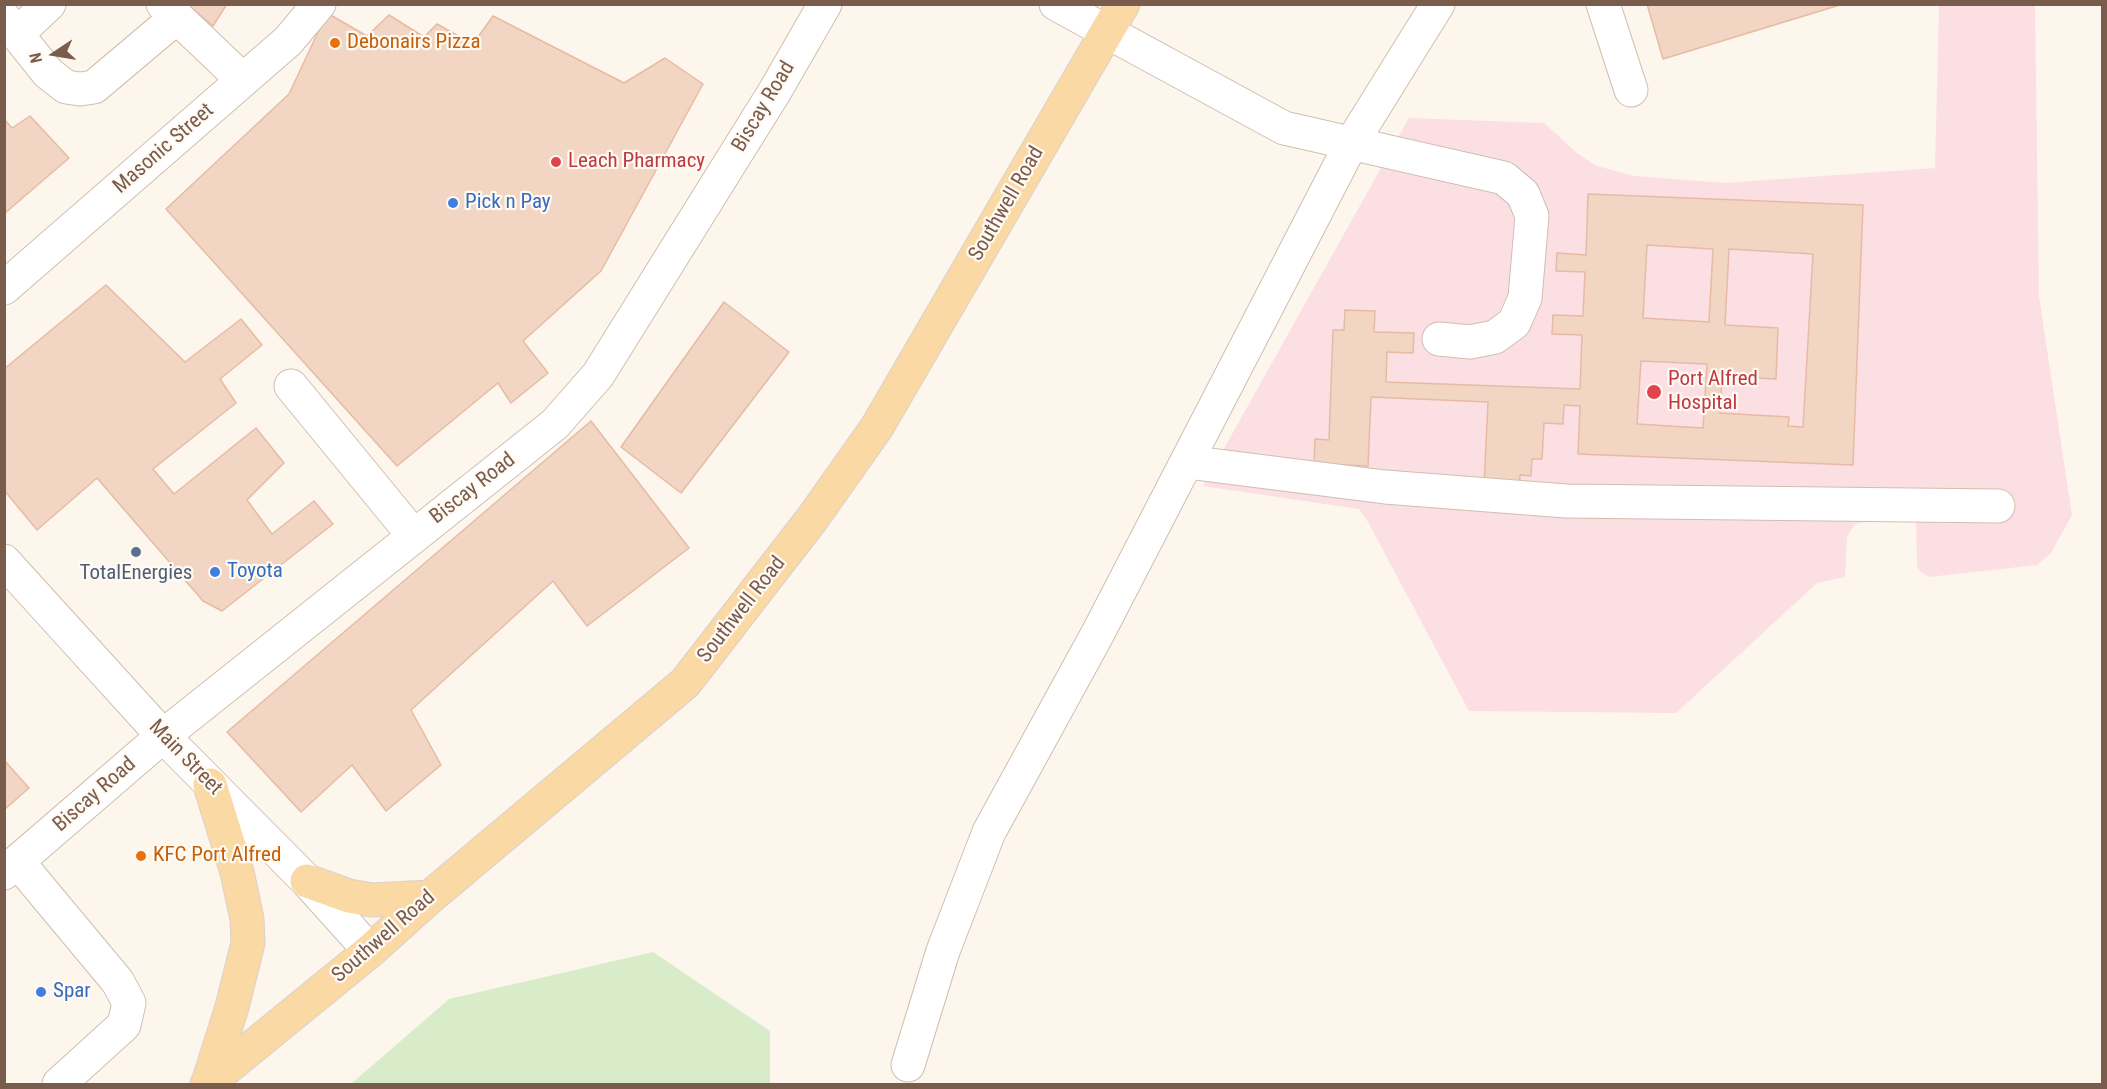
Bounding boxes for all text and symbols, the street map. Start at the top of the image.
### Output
north arrow [24,24,84,84]
place label: Debonairs Pizza [347,30,481,56]
marker: Debonairs Pizza [328,36,342,50]
text: N [26,51,46,65]
street label: Biscay Road [727,57,801,157]
street label: Masonic Street [109,99,219,199]
street label: Southwell Road [964,142,1050,266]
place label: Leach Pharmacy [568,149,705,175]
marker: Leach Pharmacy [549,155,563,169]
place label: Pick n Pay [465,190,551,216]
marker: Pick n Pay [446,196,460,210]
place label: Port Alfred Hospital [1668,367,1758,417]
marker: Port Alfred Hospital [1645,383,1663,401]
street label: Biscay Road [425,448,521,530]
marker: TotalEnergies [129,545,143,559]
street label: Southwell Road [693,552,791,668]
place label: Toyota [227,559,283,585]
place label: TotalEnergies [80,561,192,587]
marker: Toyota [208,565,222,579]
street label: Main Street [143,715,227,801]
street label: Biscay Road [49,752,141,838]
place label: KFC Port Alfred [153,843,281,869]
marker: KFC Port Alfred [134,849,148,863]
street label: Southwell Road [327,885,441,989]
place label: Spar [53,979,91,1005]
marker: Spar [34,985,48,999]

